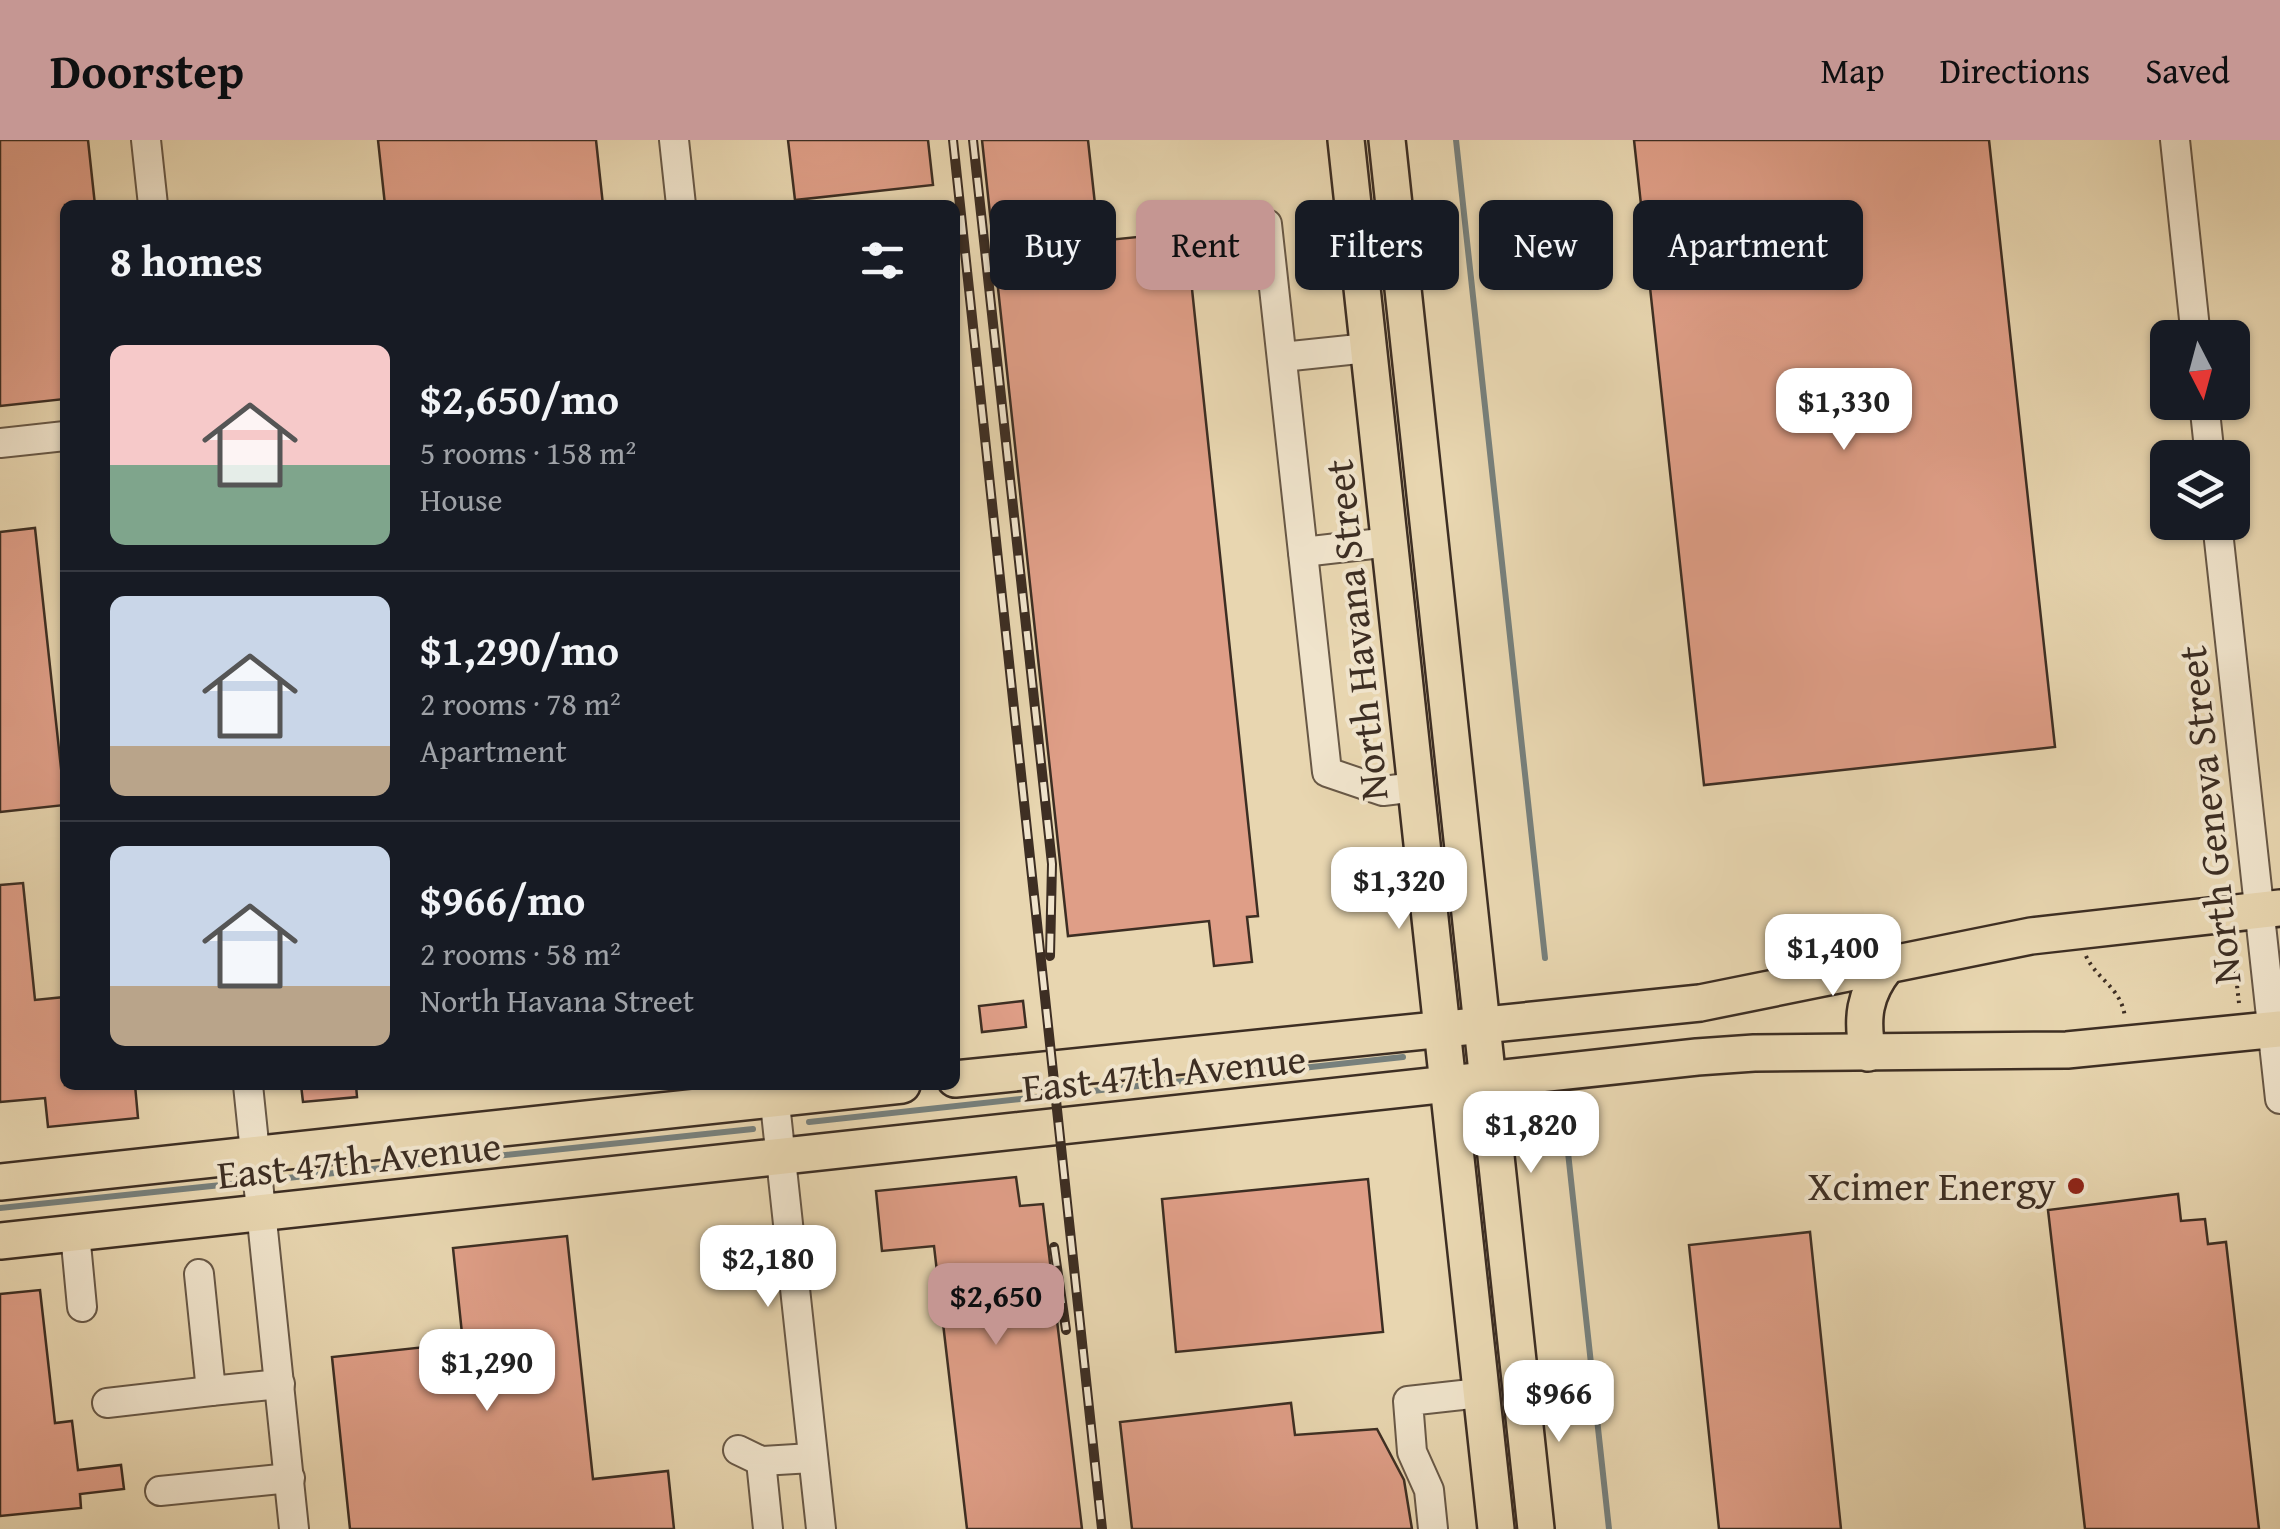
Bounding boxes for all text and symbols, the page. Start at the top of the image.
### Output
text: Doorstep [50,35,244,106]
text: Map [1821,45,1885,96]
text: Directions [1940,45,2090,96]
text: Saved [2145,45,2230,96]
chip: Buy [990,200,1116,290]
chip: Rent [1136,200,1275,290]
chip: Filters [1295,200,1459,290]
chip: New [1479,200,1613,290]
chip: Apartment [1633,200,1863,290]
text: 8 homes [110,230,263,291]
icon: filters [855,233,910,288]
north arrow [2150,320,2250,420]
map controls [2150,320,2250,540]
text: $2,650/mo [420,368,619,429]
pin: $1,330 [1763,368,1925,453]
text: $1,330 [1798,377,1890,424]
icon: home [190,385,310,505]
text: 5 rooms · 158 m² [420,429,636,476]
button: layers [2150,440,2250,540]
street label: North Havana Street [1308,457,1403,804]
text: House [420,476,503,523]
text: $1,290/mo [420,619,619,680]
icon: home [190,636,310,756]
street label: North Geneva Street [2161,643,2256,987]
text: 2 rooms · 78 m² [420,680,621,727]
text: Apartment [420,727,567,774]
pin: $1,320 [1318,847,1480,932]
text: $1,320 [1353,856,1445,903]
text: $966/mo [420,869,585,930]
icon: home [190,886,310,1006]
pin: $1,400 [1752,914,1914,999]
text: $1,400 [1787,923,1879,970]
text: 2 rooms · 58 m² [420,930,621,977]
text: North Havana Street [420,977,694,1024]
street label: East 47th Avenue [1019,1028,1309,1117]
pin: $1,820 [1450,1091,1612,1176]
text: $1,820 [1485,1100,1577,1147]
street label: East 47th Avenue [214,1115,504,1204]
place label: Xcimer Energy [1808,1156,2056,1215]
marker: Xcimer Energy [2065,1175,2087,1197]
pin: $2,180 [687,1225,849,1310]
text: $2,180 [722,1234,814,1281]
pin: $2,650 [915,1263,1077,1348]
text: $2,650 [950,1272,1042,1319]
pin: $1,290 [406,1329,568,1414]
text: $1,290 [441,1338,533,1385]
pin: $966 [1500,1360,1618,1445]
text: $966 [1526,1369,1592,1416]

